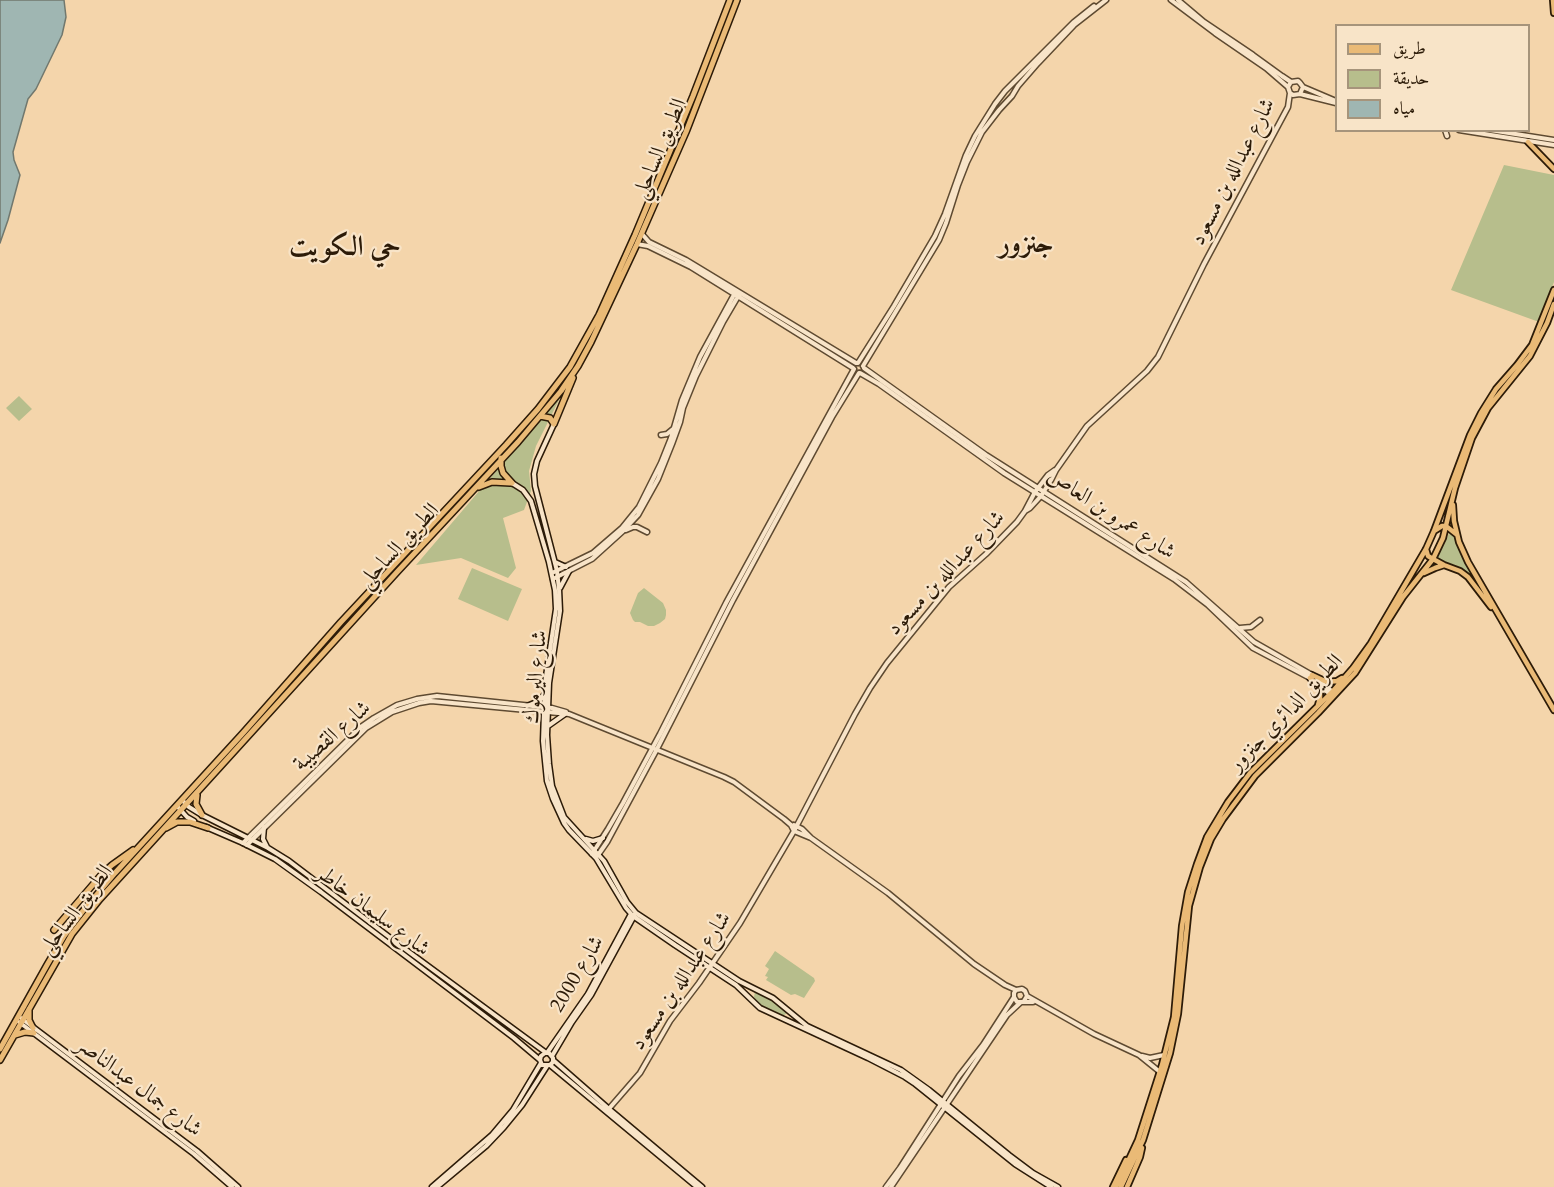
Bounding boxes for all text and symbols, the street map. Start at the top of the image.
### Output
legend [1335,24,1530,132]
text: طريق [1393,36,1426,59]
text: حديقة [1393,66,1429,89]
street label: شارع عبدالله بن مسعود [1185,94,1281,250]
street label: الطريق الساحلي [627,95,693,203]
text: مياه [1393,96,1415,119]
district label: جنزور [999,227,1053,261]
district label: حي الكويت [289,230,401,264]
street label: شارع عمرو بن العاص [1042,463,1180,565]
street label: الطريق الساحلي [353,498,445,594]
street label: شارع عبدالله بن مسعود [881,505,1011,641]
street label: شارع اليرموك [519,629,553,725]
street label: الطريق الدائري جنزور [1223,649,1349,777]
street label: شارع القصيبة [288,695,376,777]
street label: الطريق الساحلي [33,859,119,961]
street label: شارع سليمان خاطر [311,860,435,962]
street label: شارع عبدالله بن مسعود [625,907,737,1055]
street label: شارع 2000 [544,931,610,1017]
street label: شارع جمال عبدالناصر [71,1031,207,1143]

